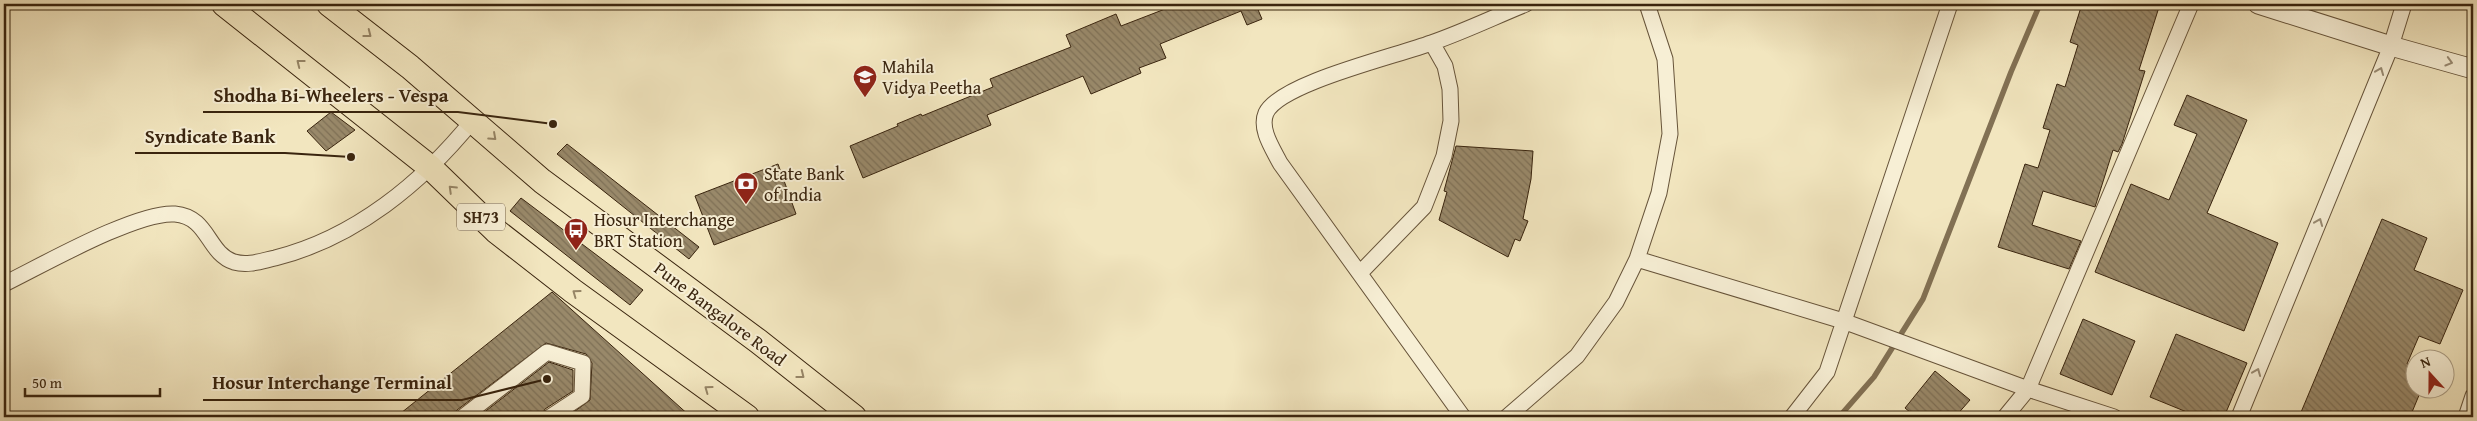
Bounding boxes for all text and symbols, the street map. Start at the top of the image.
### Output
one-way arrow [362,28,371,36]
place label: Mahila Vidya Peetha [882,53,982,101]
one-way arrow [2444,57,2452,67]
one-way arrow [296,60,306,69]
school or university icon: Mahila Vidya Peetha [852,64,878,98]
one-way arrow [2374,67,2385,76]
callout: Shodha Bi-Wheelers - Vespa [203,78,458,112]
text: Shodha Bi-Wheelers - Vespa [214,81,449,109]
callout: Syndicate Bank [135,119,285,153]
text: Syndicate Bank [145,122,275,150]
one-way arrow [487,131,496,140]
place label: State Bank of India [764,160,845,208]
bank icon: State Bank of India [733,171,759,205]
one-way arrow [449,186,458,195]
road number: SH73 [457,203,505,230]
place label: Hosur Interchange BRT Station [594,206,735,254]
bus stop icon: Hosur Interchange BRT Station [563,217,589,251]
one-way arrow [2312,218,2323,227]
street label: Pune Bangalore Road [648,255,792,373]
one-way arrow [573,290,582,299]
north arrow [2404,348,2454,398]
text: N [2417,351,2434,373]
scale bar [25,366,160,398]
callout: Hosur Interchange Terminal [203,366,462,400]
text: Hosur Interchange Terminal [212,368,452,396]
one-way arrow [2251,368,2261,377]
one-way arrow [795,370,804,378]
text: 50 m [32,372,63,393]
one-way arrow [704,386,714,395]

